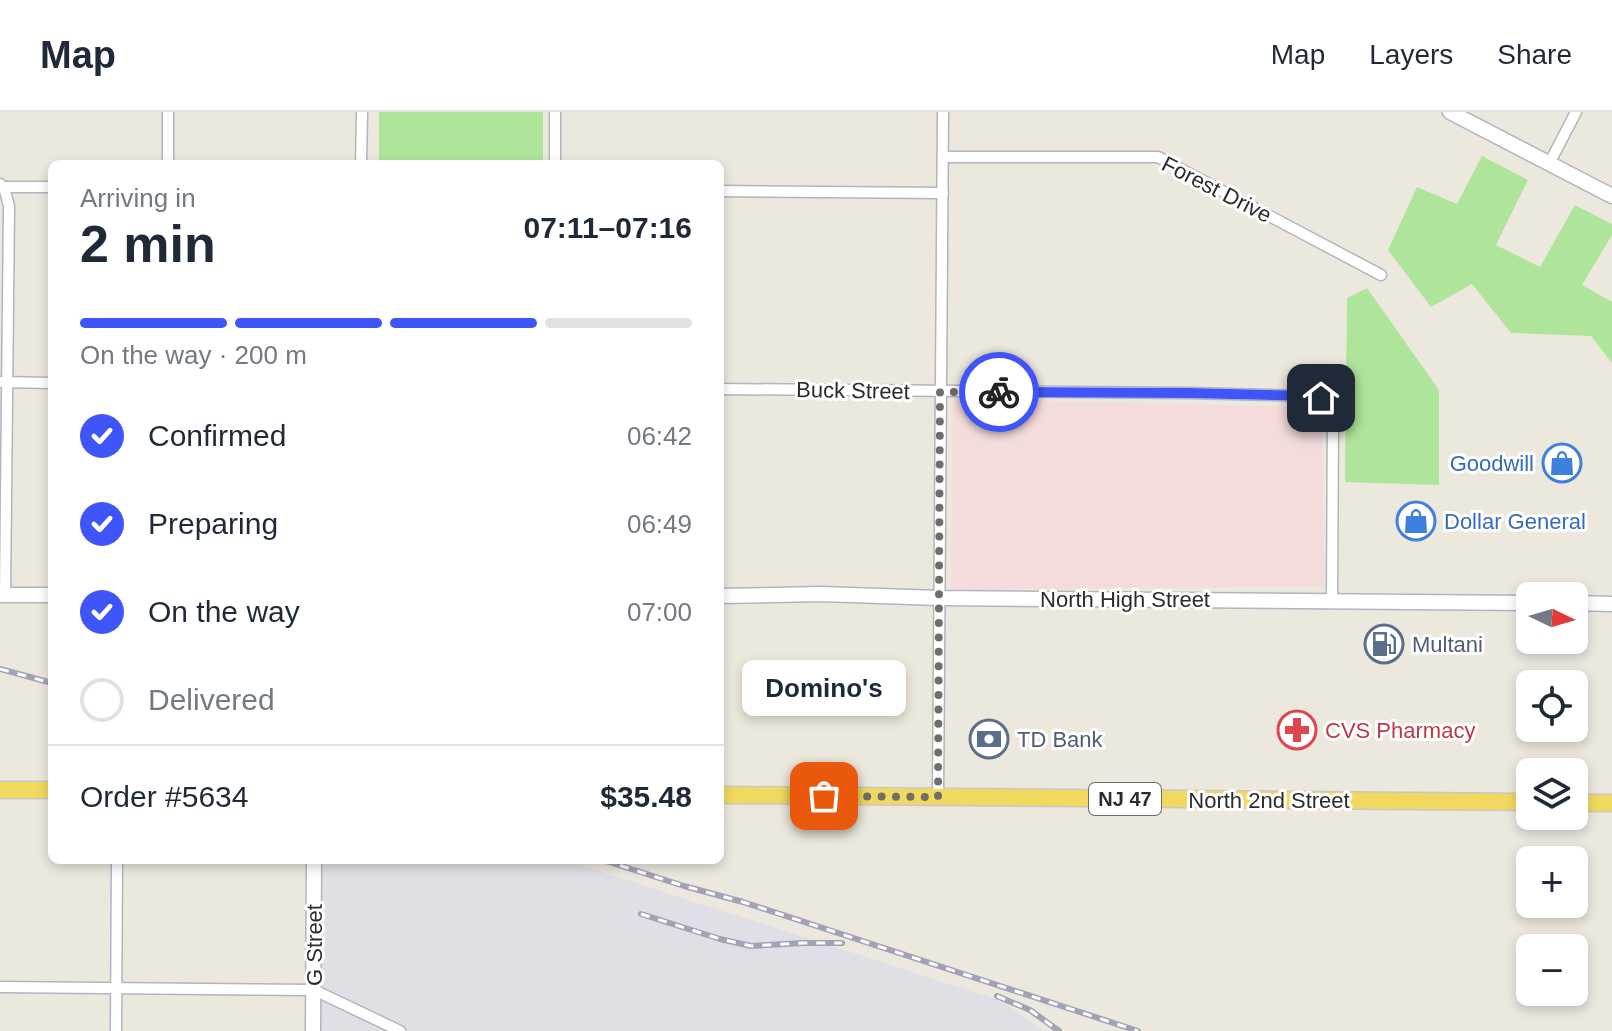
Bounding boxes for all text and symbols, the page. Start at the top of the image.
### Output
text: Map [40,34,116,76]
text: Map [1271,39,1325,70]
text: Layers [1369,39,1453,70]
text: Share [1497,39,1572,70]
street label: Forest Drive [1158,151,1276,228]
text: Arriving in [80,183,196,213]
text: 07:11–07:16 [524,211,692,244]
text: 2 min [80,215,216,273]
text: On the way · 200 m [80,340,307,370]
courier [959,352,1039,432]
pin [1287,364,1355,432]
icon: bike [977,370,1021,414]
icon: home [1299,376,1343,420]
street label: Buck Street [796,377,910,404]
icon: check [80,414,124,458]
text: Confirmed [148,419,286,452]
text: 06:42 [627,421,692,451]
shop icon: Goodwill [1541,442,1583,484]
place label: Goodwill [1450,451,1534,476]
shop icon: Dollar General [1395,500,1437,542]
icon: check [80,502,124,546]
text: Preparing [148,507,278,540]
text: 06:49 [627,509,692,539]
place label: Dollar General [1444,509,1586,534]
north arrow [1516,582,1588,654]
map controls [1516,582,1588,1006]
street label: North High Street [1040,587,1210,612]
icon: check [80,590,124,634]
text: On the way [148,595,300,628]
text: 07:00 [627,597,692,627]
fuel station icon: Multani [1363,623,1405,665]
place label: Multani [1412,632,1483,657]
callout: Domino's [742,660,906,716]
button: locate [1516,670,1588,742]
text: Domino's [765,673,883,703]
text: Delivered [148,683,275,716]
pharmacy icon: CVS Pharmacy [1276,709,1318,751]
bank icon: TD Bank [968,718,1010,760]
place label: CVS Pharmacy [1325,718,1475,743]
place label: TD Bank [1017,727,1104,752]
button: layers [1516,758,1588,830]
pin [790,762,858,830]
icon: bag [802,774,846,818]
text: Order #5634 [80,780,248,813]
text: $35.48 [600,780,692,813]
road number: NJ 47 [1089,783,1161,815]
street label: North 2nd Street [1188,788,1350,813]
button: + [1516,846,1588,918]
street label: G Street [302,904,327,986]
button: − [1516,934,1588,1006]

